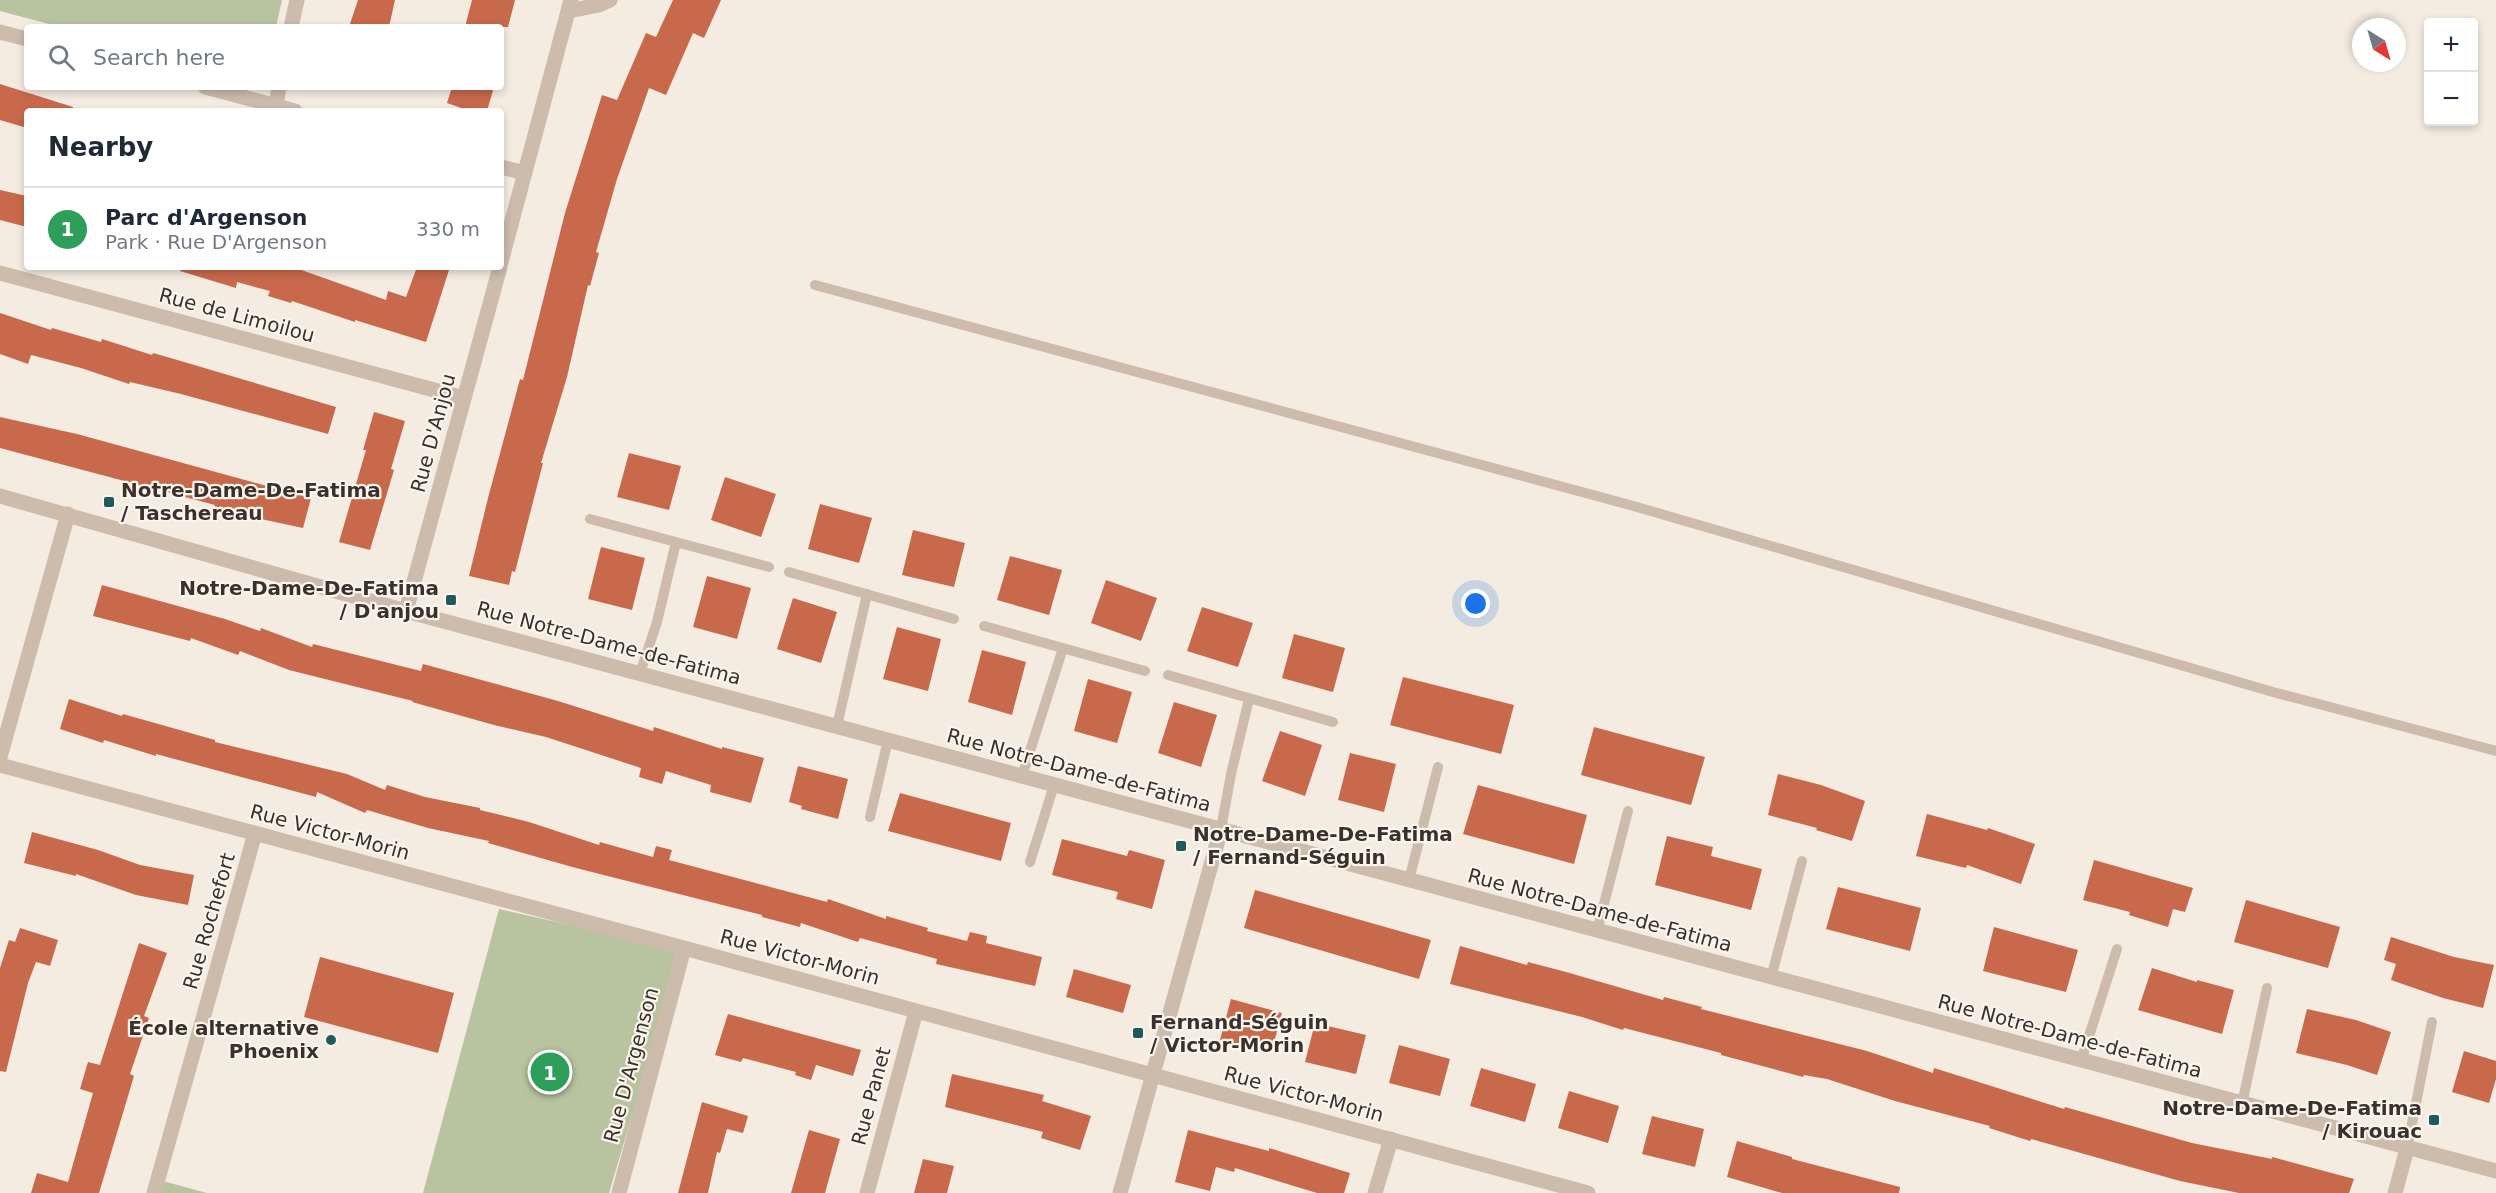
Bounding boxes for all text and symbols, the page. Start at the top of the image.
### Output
north arrow [2352,18,2406,72]
map controls [2424,18,2478,126]
button: + [2424,18,2478,72]
search box [24,24,504,90]
icon: search [45,41,78,74]
text: Search here [93,45,225,70]
button: − [2424,72,2478,126]
text: Nearby [48,132,153,162]
text: Parc d'Argenson [105,205,308,230]
text: 1 [61,217,74,241]
text: 330 m [416,217,480,241]
text: Park · Rue D'Argenson [105,230,327,254]
street label: Rue de Limoilou [157,283,317,347]
street label: Rue D'Anjou [406,371,460,495]
place label: Notre-Dame-De-Fatima / Taschereau [121,478,381,525]
marker: Notre-Dame-De-Fatima / Taschereau [102,495,116,509]
place label: Notre-Dame-De-Fatima / D'anjou [179,576,439,623]
your location [1461,589,1490,618]
marker: Notre-Dame-De-Fatima / D'anjou [444,593,458,607]
street label: Rue Notre-Dame-de-Fatima [474,596,744,690]
street label: Rue Notre-Dame-de-Fatima [944,723,1214,817]
street label: Rue Victor-Morin [248,799,412,865]
place label: Notre-Dame-De-Fatima / Fernand-Séguin [1193,822,1453,869]
marker: Notre-Dame-De-Fatima / Fernand-Séguin [1174,839,1188,853]
street label: Rue Rochefort [178,850,240,992]
street label: Rue Notre-Dame-de-Fatima [1465,863,1735,957]
street label: Rue Victor-Morin [718,924,882,990]
street label: Rue D'Argenson [599,985,663,1145]
street label: Rue Notre-Dame-de-Fatima [1935,989,2205,1083]
place label: Fernand-Séguin / Victor-Morin [1150,1010,1329,1057]
place label: École alternative Phoenix [128,1016,319,1063]
marker: Fernand-Séguin / Victor-Morin [1131,1026,1145,1040]
marker: École alternative Phoenix [324,1033,338,1047]
street label: Rue Panet [846,1044,896,1148]
pin: 1 [530,1050,570,1094]
street label: Rue Victor-Morin [1222,1061,1386,1127]
place label: Notre-Dame-De-Fatima / Kirouac [2162,1096,2422,1143]
marker: Notre-Dame-De-Fatima / Kirouac [2427,1113,2441,1127]

